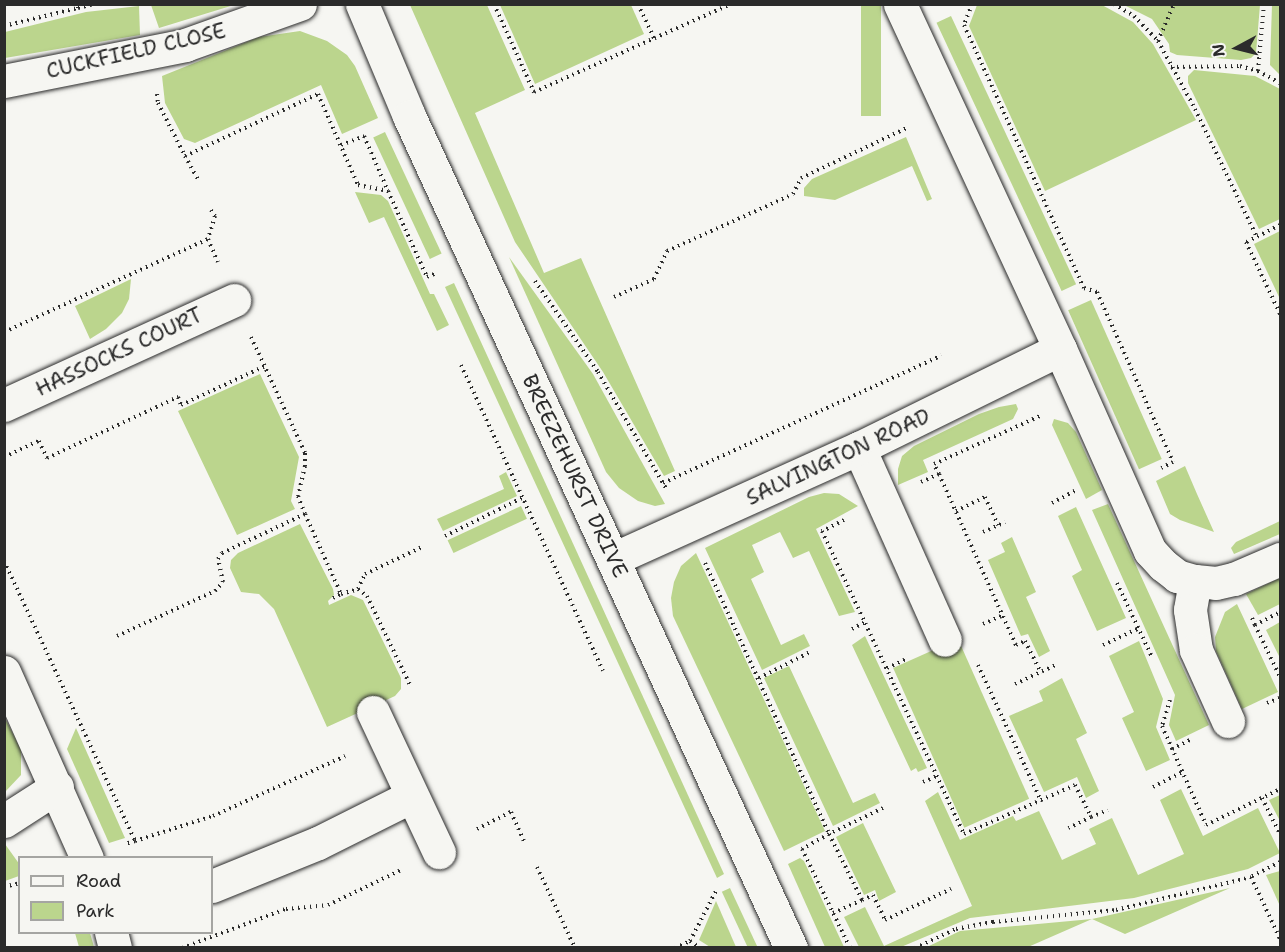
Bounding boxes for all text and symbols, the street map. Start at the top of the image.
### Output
street label: CUCKFIELD CLOSE [44,18,228,84]
north arrow [1207,18,1267,78]
text: N [1207,43,1230,58]
street label: HASSOCKS COURT [31,302,207,402]
street label: BREEZEHURST DRIVE [517,370,633,582]
street label: SALVINGTON ROAD [742,403,934,511]
legend [18,856,213,934]
text: Road [76,869,121,893]
text: Park [76,899,115,923]

